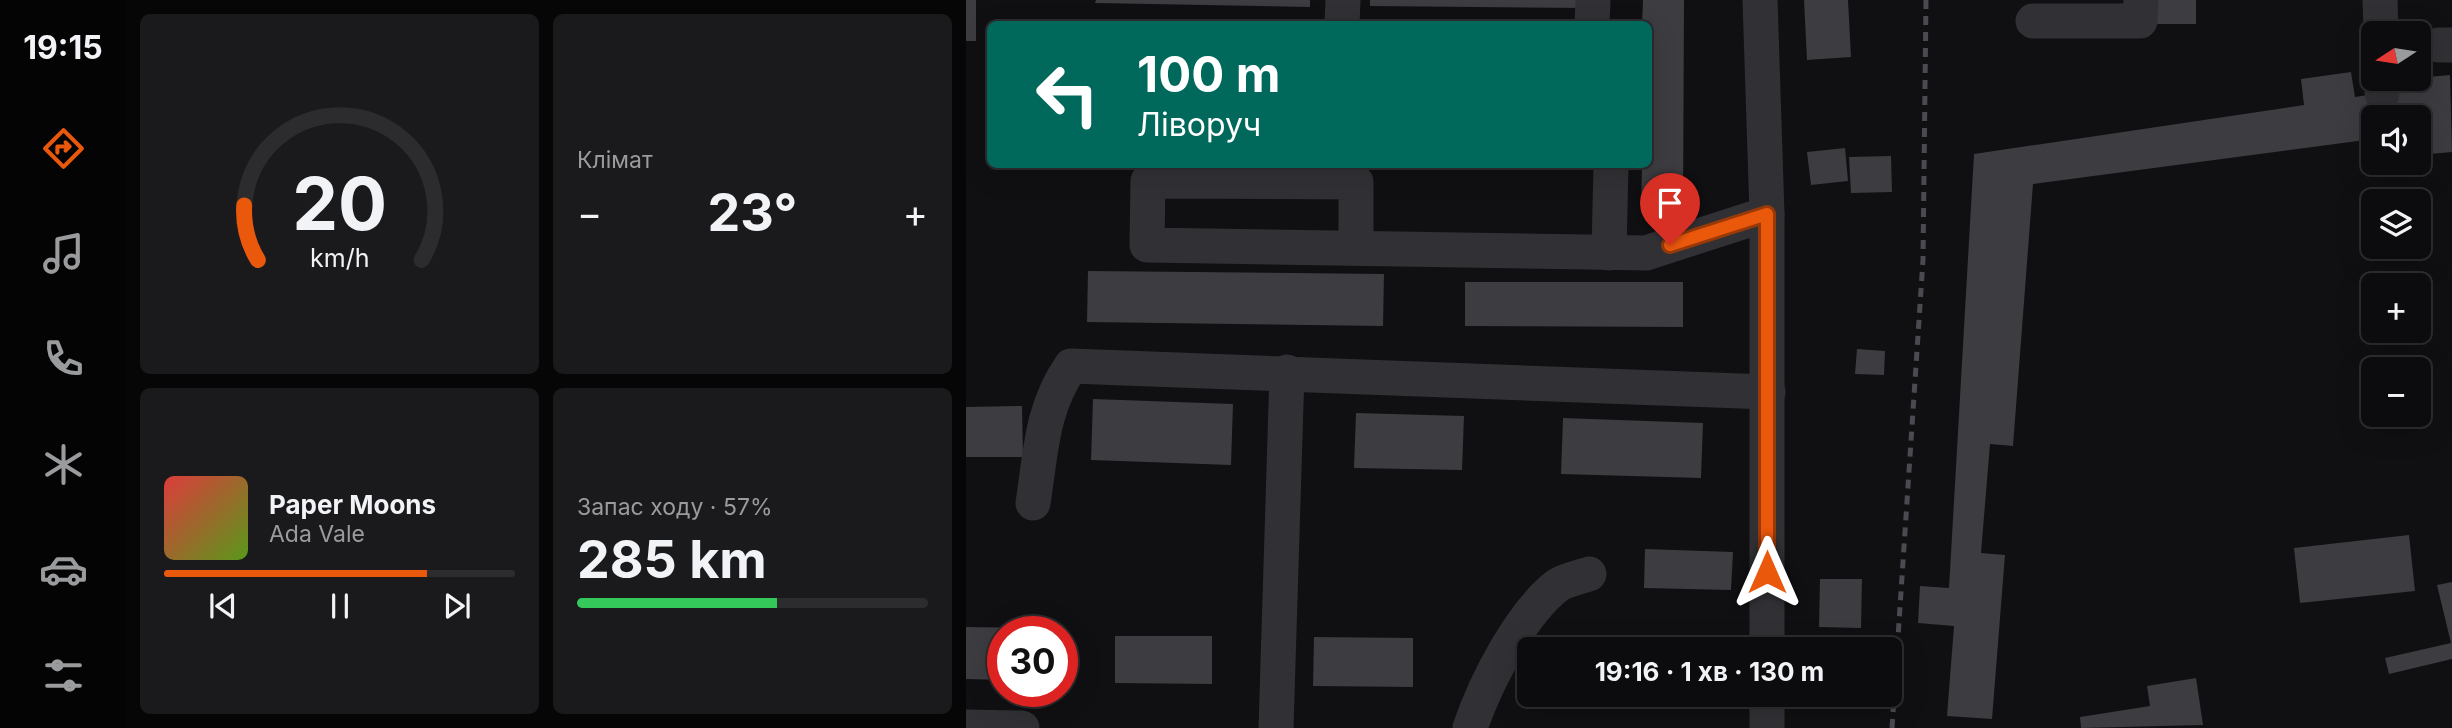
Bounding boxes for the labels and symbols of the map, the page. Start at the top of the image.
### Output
north arrow [2361,21,2431,91]
pin [1640,173,1700,245]
position arrow [1730,535,1804,609]
speed limit sign: 30 [987,616,1078,707]

